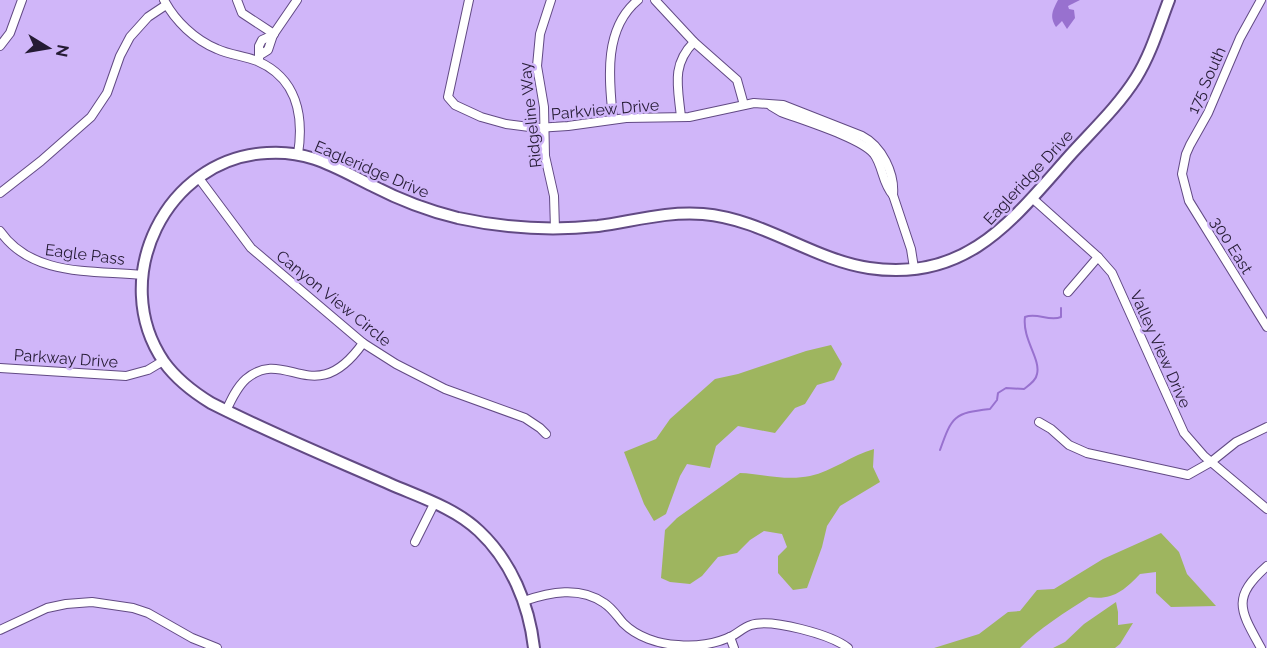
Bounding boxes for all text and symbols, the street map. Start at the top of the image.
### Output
north arrow [18,18,78,78]
text: N [52,43,73,59]
street label: 175 South [1183,44,1230,117]
street label: Ridgeline Way [515,61,545,169]
street label: Parkview Drive [550,95,660,124]
street label: Eagleridge Drive [980,126,1077,229]
street label: Eagleridge Drive [312,137,432,202]
street label: 300 East [1207,213,1257,278]
street label: Eagle Pass [44,240,126,269]
street label: Canyon View Circle [272,246,395,350]
street label: Valley View Drive [1126,287,1195,411]
street label: Parkway Drive [13,345,119,372]

